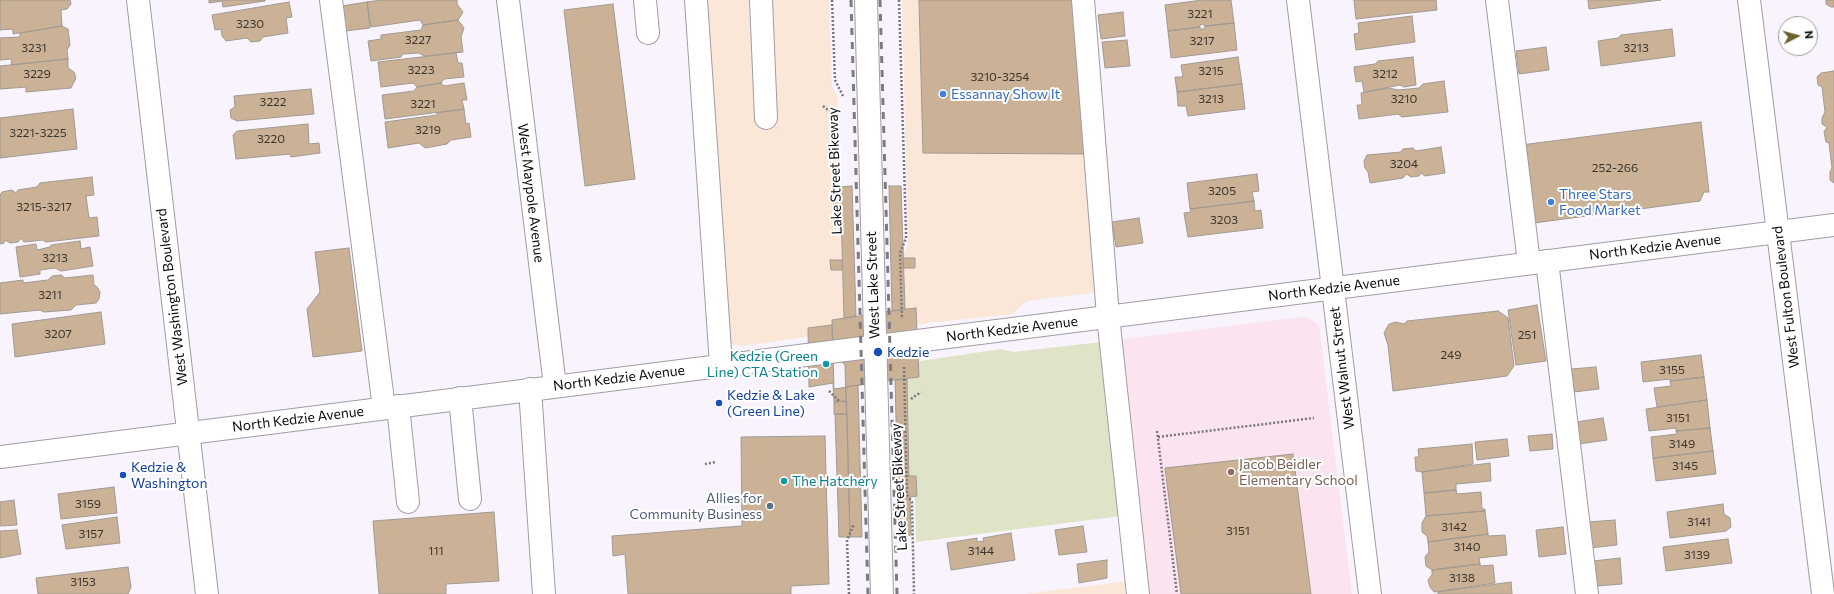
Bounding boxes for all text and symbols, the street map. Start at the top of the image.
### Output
house number: 3221 [1187,7,1213,21]
north arrow [1778,16,1818,56]
house number: 3230 [236,17,264,31]
text: N [1803,30,1816,40]
house number: 3227 [405,33,431,47]
house number: 3217 [1190,34,1214,48]
house number: 3231 [21,41,47,55]
house number: 3213 [1623,41,1649,55]
house number: 3223 [408,63,434,77]
house number: 3215 [1198,64,1224,78]
house number: 3229 [23,67,51,81]
house number: 3212 [1372,67,1398,81]
house number: 3210-3254 [970,70,1030,84]
place label: Essannay Show It [951,86,1060,102]
marker: Essannay Show It [938,89,948,99]
house number: 3213 [1198,92,1224,106]
house number: 3210 [1391,92,1417,106]
house number: 3222 [260,95,286,109]
house number: 3221 [410,97,436,111]
street label: Lake Street Bikeway [824,107,846,235]
street label: West Maypole Avenue [514,122,548,264]
house number: 3219 [415,123,441,137]
house number: 3221-3225 [9,126,67,140]
house number: 3220 [257,132,285,146]
house number: 3204 [1390,157,1418,171]
house number: 252-266 [1592,161,1638,175]
house number: 3205 [1208,184,1236,198]
place label: Three Stars Food Market [1559,186,1641,218]
marker: Three Stars Food Market [1546,197,1556,207]
house number: 3215-3217 [16,200,72,214]
street label: West Washington Boulevard [153,207,191,387]
house number: 3203 [1210,213,1238,227]
street label: West Fulton Boulevard [1769,225,1803,369]
street label: West Lake Street [863,231,883,339]
street label: North Kedzie Avenue [1588,231,1722,263]
house number: 3213 [42,251,68,265]
street label: North Kedzie Avenue [1267,272,1401,304]
house number: 3211 [38,288,62,302]
street label: West Walnut Street [1326,306,1358,430]
street label: North Kedzie Avenue [945,313,1079,345]
house number: 3207 [44,327,72,341]
house number: 251 [1518,328,1536,342]
place label: Kedzie [887,344,929,360]
marker: Kedzie [872,346,884,358]
place label: Kedzie (Green Line) CTA Station [707,348,818,380]
house number: 249 [1441,348,1461,362]
marker: Kedzie (Green Line) CTA Station [821,359,831,369]
street label: North Kedzie Avenue [552,362,686,394]
house number: 3155 [1659,363,1685,377]
place label: Kedzie & Lake (Green Line) [727,387,815,420]
marker: Kedzie & Lake (Green Line) [714,398,724,408]
street label: North Kedzie Avenue [231,403,365,435]
house number: 3151 [1666,411,1690,425]
street label: Lake Street Bikeway [887,423,911,551]
house number: 3149 [1669,437,1695,451]
place label: Jacob Beidler Elementary School [1239,456,1358,488]
place label: Kedzie & Washington [131,459,207,492]
house number: 3145 [1672,459,1698,473]
marker: Jacob Beidler Elementary School [1226,467,1236,477]
marker: Kedzie & Washington [118,470,128,480]
place label: The Hatchery [792,473,878,489]
marker: The Hatchery [779,476,789,486]
place label: Allies for Community Business [630,490,762,522]
house number: 3159 [75,497,101,511]
marker: Allies for Community Business [765,501,775,511]
house number: 3141 [1687,515,1711,529]
house number: 3142 [1441,520,1467,534]
house number: 3151 [1226,524,1250,538]
house number: 3157 [78,527,104,541]
house number: 3140 [1453,540,1481,554]
house number: 111 [428,544,444,558]
house number: 3144 [968,544,994,558]
house number: 3139 [1684,548,1710,562]
house number: 3138 [1449,571,1475,585]
house number: 3153 [70,575,96,589]

